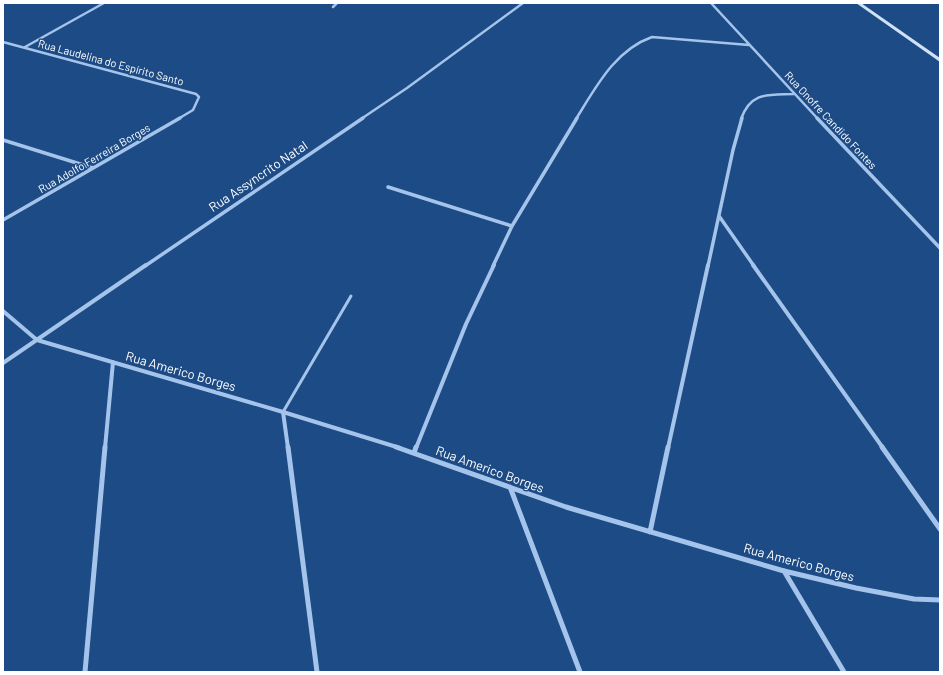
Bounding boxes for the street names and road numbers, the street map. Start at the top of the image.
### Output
street label: Rua Laudelina do Espírito Santo [37,36,185,88]
street label: Rua Onofre Candido Fontes [782,68,880,172]
street label: Rua Adolfo Ferreira Borges [36,121,152,195]
street label: Rua Assyncrito Natal [206,137,310,215]
street label: Rua Americo Borges [124,348,238,394]
street label: Rua Americo Borges [434,442,546,496]
street label: Rua Americo Borges [742,540,856,584]

